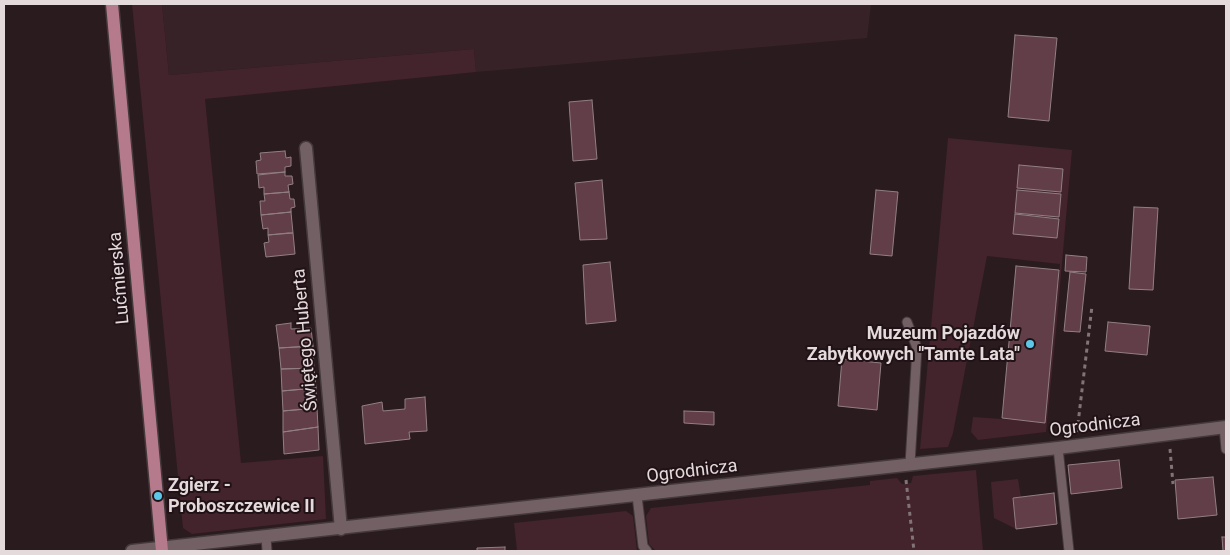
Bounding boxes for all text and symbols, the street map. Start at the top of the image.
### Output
street label: Lućmierska [105,231,135,325]
street label: Świętego Huberta [289,268,323,412]
place label: Muzeum Pojazdów Zabytkowych "Tamte Lata" [807,323,1020,366]
marker: Muzeum Pojazdów Zabytkowych "Tamte Lata" [1024,338,1036,350]
street label: Ogrodnicza [1048,410,1142,442]
street label: Ogrodnicza [645,456,739,488]
place label: Zgierz - Proboszczewice II [168,475,315,518]
marker: Zgierz - Proboszczewice II [152,490,164,502]

